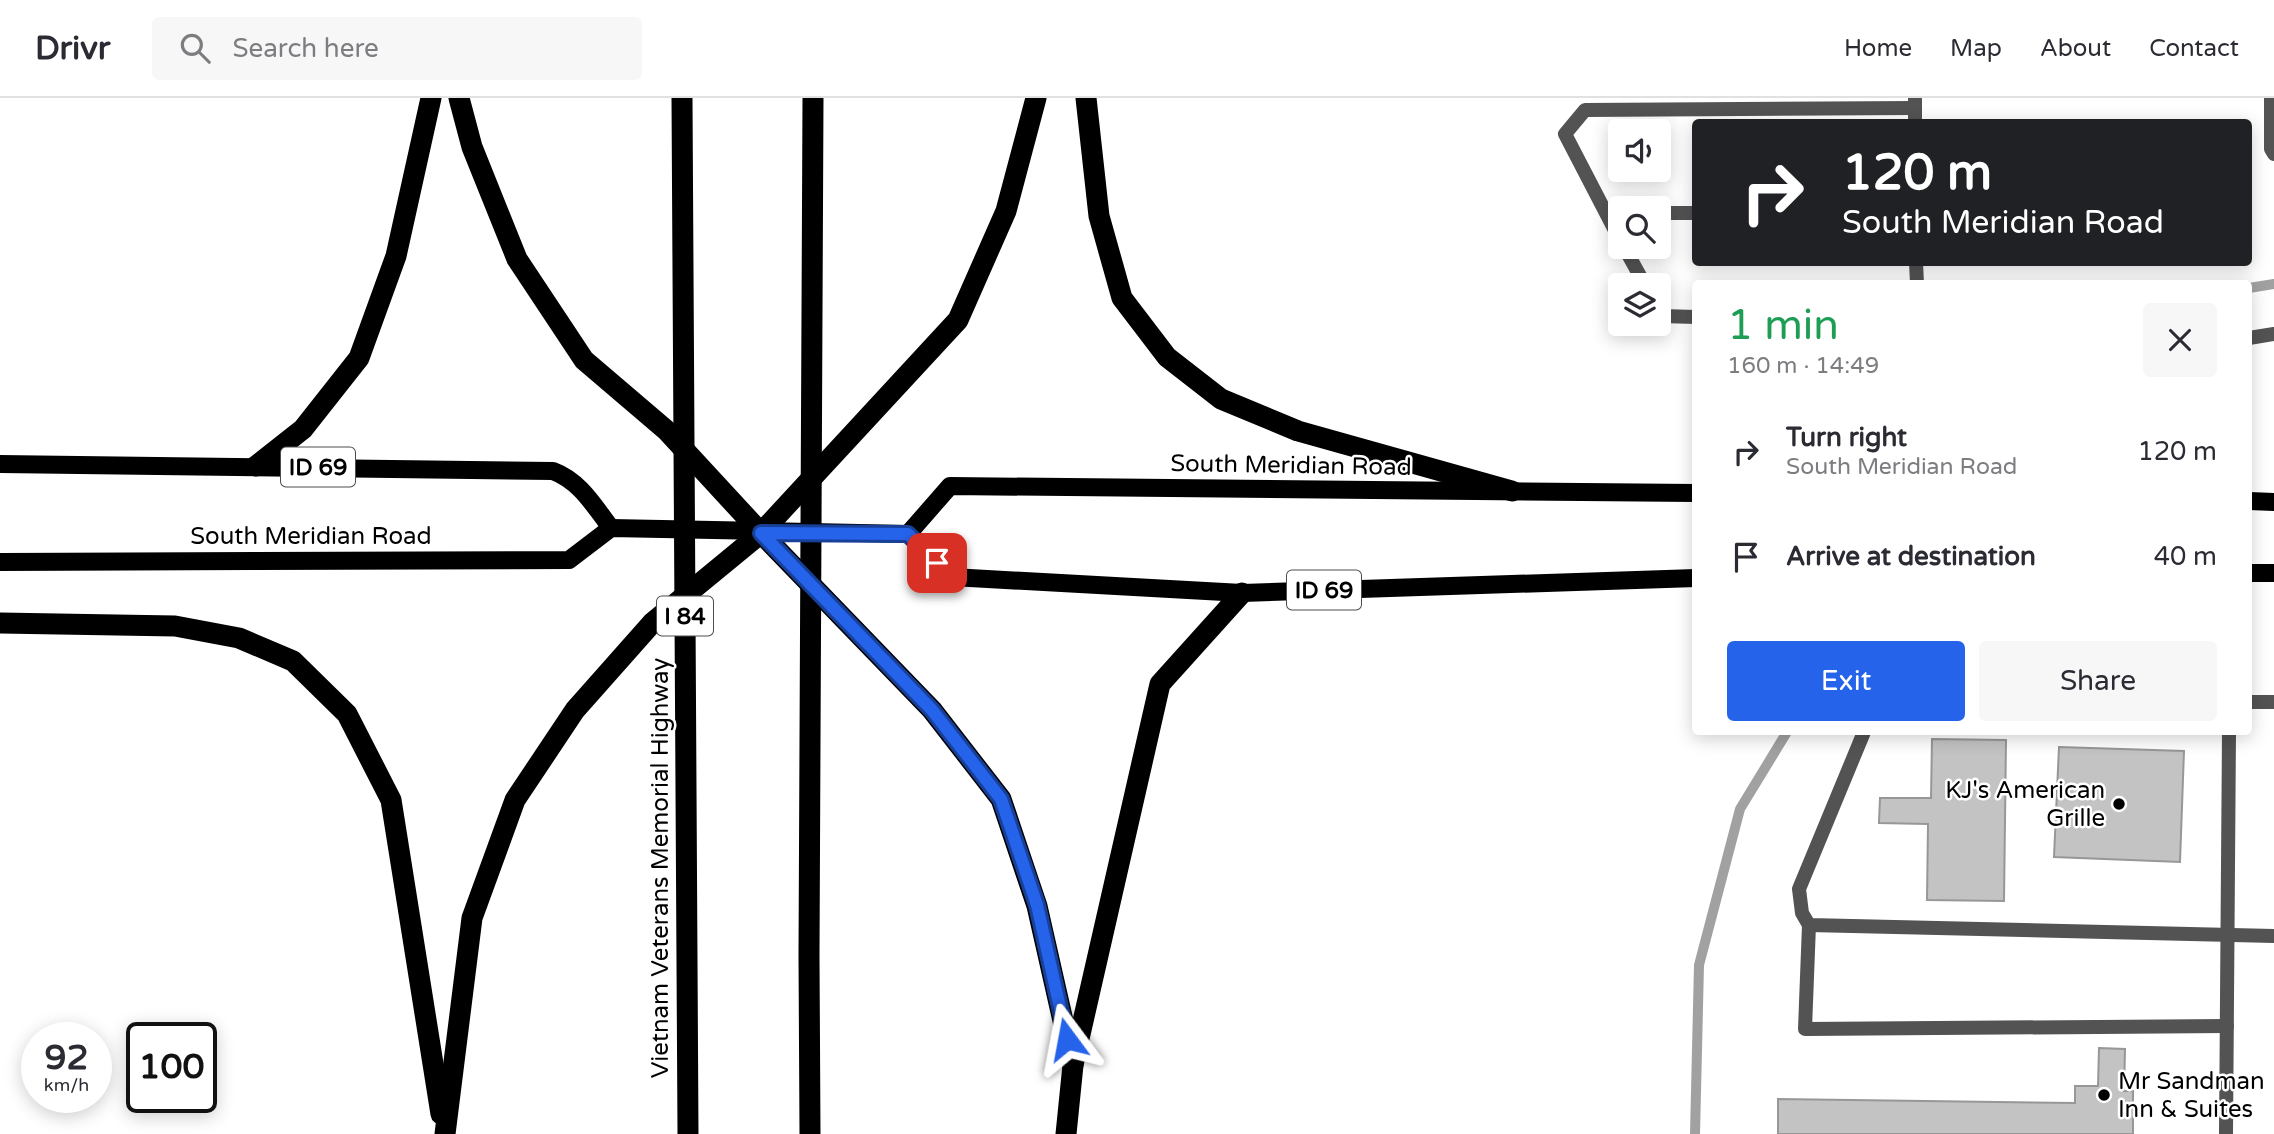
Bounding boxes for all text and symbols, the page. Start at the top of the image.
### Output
search box [152,17,642,80]
text: Drivr [35,29,110,68]
icon: search [176,29,214,67]
text: Search here [232,33,379,64]
text: Home [1844,34,1912,63]
text: Map [1950,34,2002,63]
text: About [2040,34,2111,63]
text: Contact [2149,34,2239,63]
map controls [1608,119,1671,336]
button: sound [1608,119,1671,182]
text: 120 m [1842,144,1992,203]
icon: right [1727,147,1818,238]
button: search [1608,196,1671,259]
text: South Meridian Road [1842,204,2164,242]
button: layers [1608,273,1671,336]
text: 1 min [1727,300,1839,351]
button: close [2143,303,2217,377]
text: 160 m · 14:49 [1727,352,1879,380]
text: Turn right [1786,422,1907,453]
icon: right [1727,433,1765,471]
text: 120 m [2137,436,2217,467]
road number: ID 69 [281,448,355,486]
street label: South Meridian Road [1170,449,1412,482]
text: South Meridian Road [1786,453,2017,481]
street label: South Meridian Road [190,522,432,551]
pin [907,533,967,593]
icon: arrive [1727,538,1765,576]
text: Arrive at destination [1786,541,2036,572]
text: 40 m [2154,541,2217,572]
icon: arrive [918,544,956,582]
road number: ID 69 [1287,570,1361,610]
road number: I 84 [657,596,713,636]
button: Exit [1727,641,1965,721]
button: Share [1979,641,2217,721]
street label: Vietnam Veterans Memorial Highway [646,658,675,1078]
place label: KJ's American Grille [1945,776,2105,833]
marker: KJ's American Grille [2111,796,2127,812]
position arrow [1030,1002,1104,1076]
speed limit sign: 100 [126,1022,217,1113]
text: 92 [45,1037,88,1079]
place label: Mr Sandman Inn & Suites [2118,1067,2265,1124]
text: km/h [44,1074,89,1096]
marker: Mr Sandman Inn & Suites [2096,1087,2112,1103]

